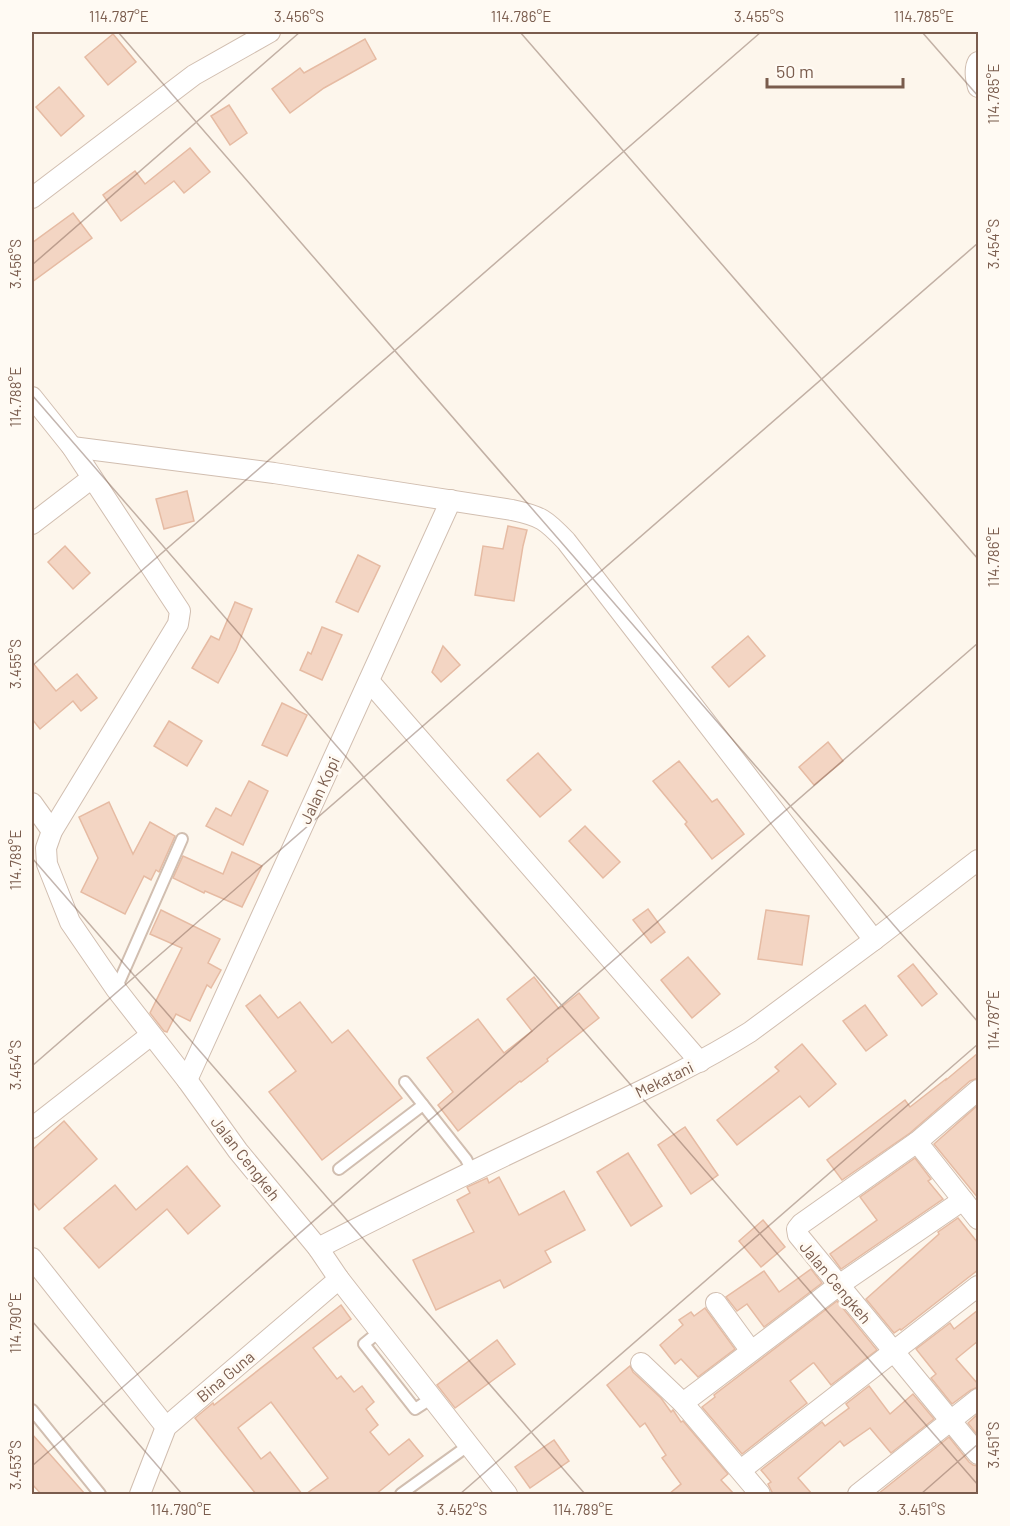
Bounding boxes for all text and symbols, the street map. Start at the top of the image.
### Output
text: 114.787°E [89,7,149,25]
text: 3.456°S [274,7,324,25]
text: 114.786°E [491,7,551,25]
text: 3.455°S [734,7,784,25]
text: 114.785°E [894,7,954,25]
scale bar [767,51,904,89]
text: 50 m [776,60,814,82]
text: 114.785°E [984,64,1002,124]
text: 3.454°S [984,219,1002,269]
text: 3.456°S [6,239,24,289]
text: 114.788°E [6,367,24,427]
text: 114.786°E [984,527,1002,587]
text: 3.455°S [6,639,24,689]
street label: Jalan Kopi [295,753,343,827]
text: 114.789°E [6,830,24,890]
text: 114.787°E [984,990,1002,1050]
text: 3.454°S [6,1040,24,1090]
street label: Mekatani [632,1057,696,1101]
street label: Jalan Cengkeh [207,1112,285,1204]
street label: Jalan Cengkeh [796,1237,876,1327]
text: 114.790°E [6,1292,24,1354]
street label: Bina Guna [192,1346,258,1406]
text: 3.451°S [984,1421,1002,1469]
text: 3.453°S [6,1440,24,1490]
text: 114.790°E [150,1500,212,1518]
text: 3.452°S [437,1500,487,1518]
text: 114.789°E [553,1500,613,1518]
text: 3.451°S [898,1500,946,1518]

